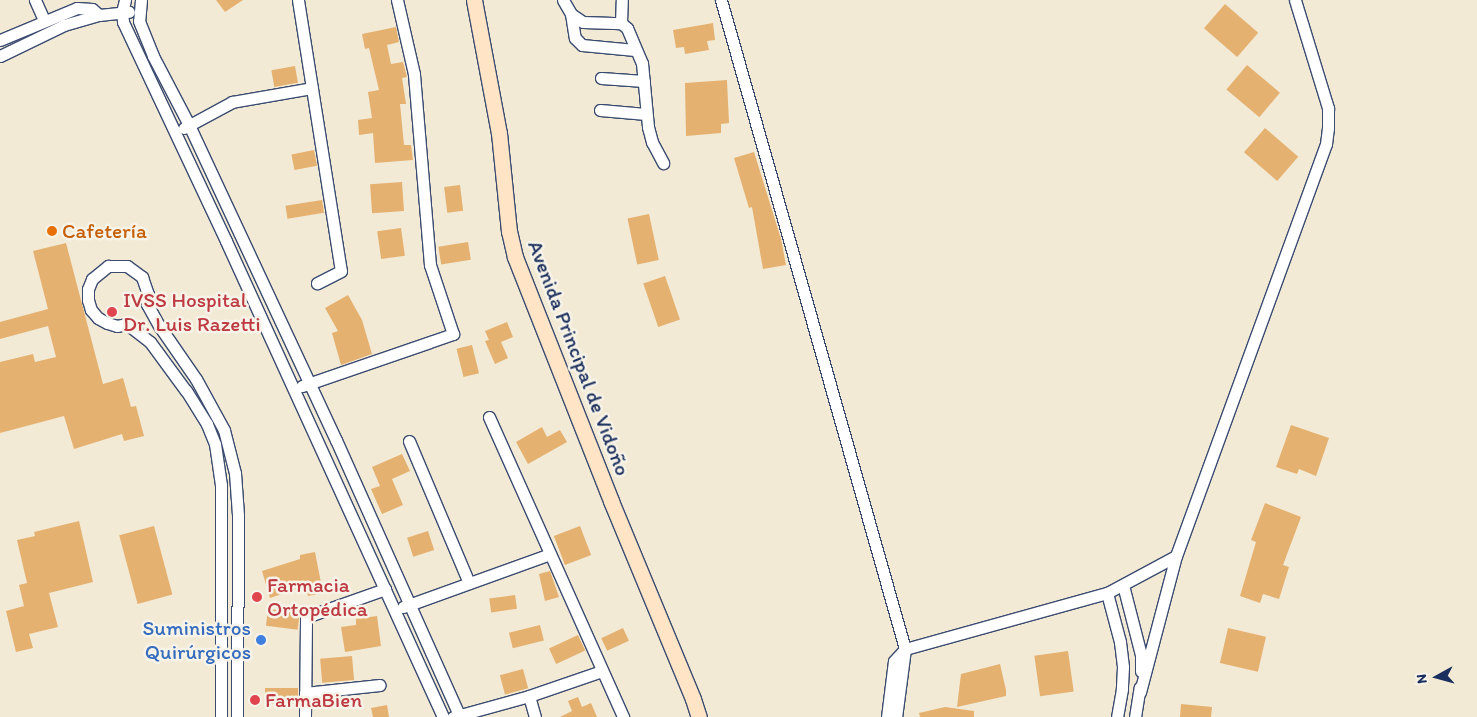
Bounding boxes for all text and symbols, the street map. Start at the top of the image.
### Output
place label: Cafetería [62,218,147,244]
marker: Cafetería [46,225,58,237]
street label: Avenida Principal de Vidoño [522,237,636,479]
place label: IVSS Hospital Dr. Luis Razetti [123,287,260,337]
marker: IVSS Hospital Dr. Luis Razetti [105,305,119,319]
place label: Farmacia Ortopédica [267,572,368,622]
marker: Farmacia Ortopédica [251,591,263,603]
place label: Suministros Quirúrgicos [143,615,251,665]
marker: Suministros Quirúrgicos [255,634,267,646]
north arrow [1412,652,1462,702]
text: N [1413,673,1431,685]
place label: FarmaBien [265,687,362,713]
marker: FarmaBien [249,694,261,706]

